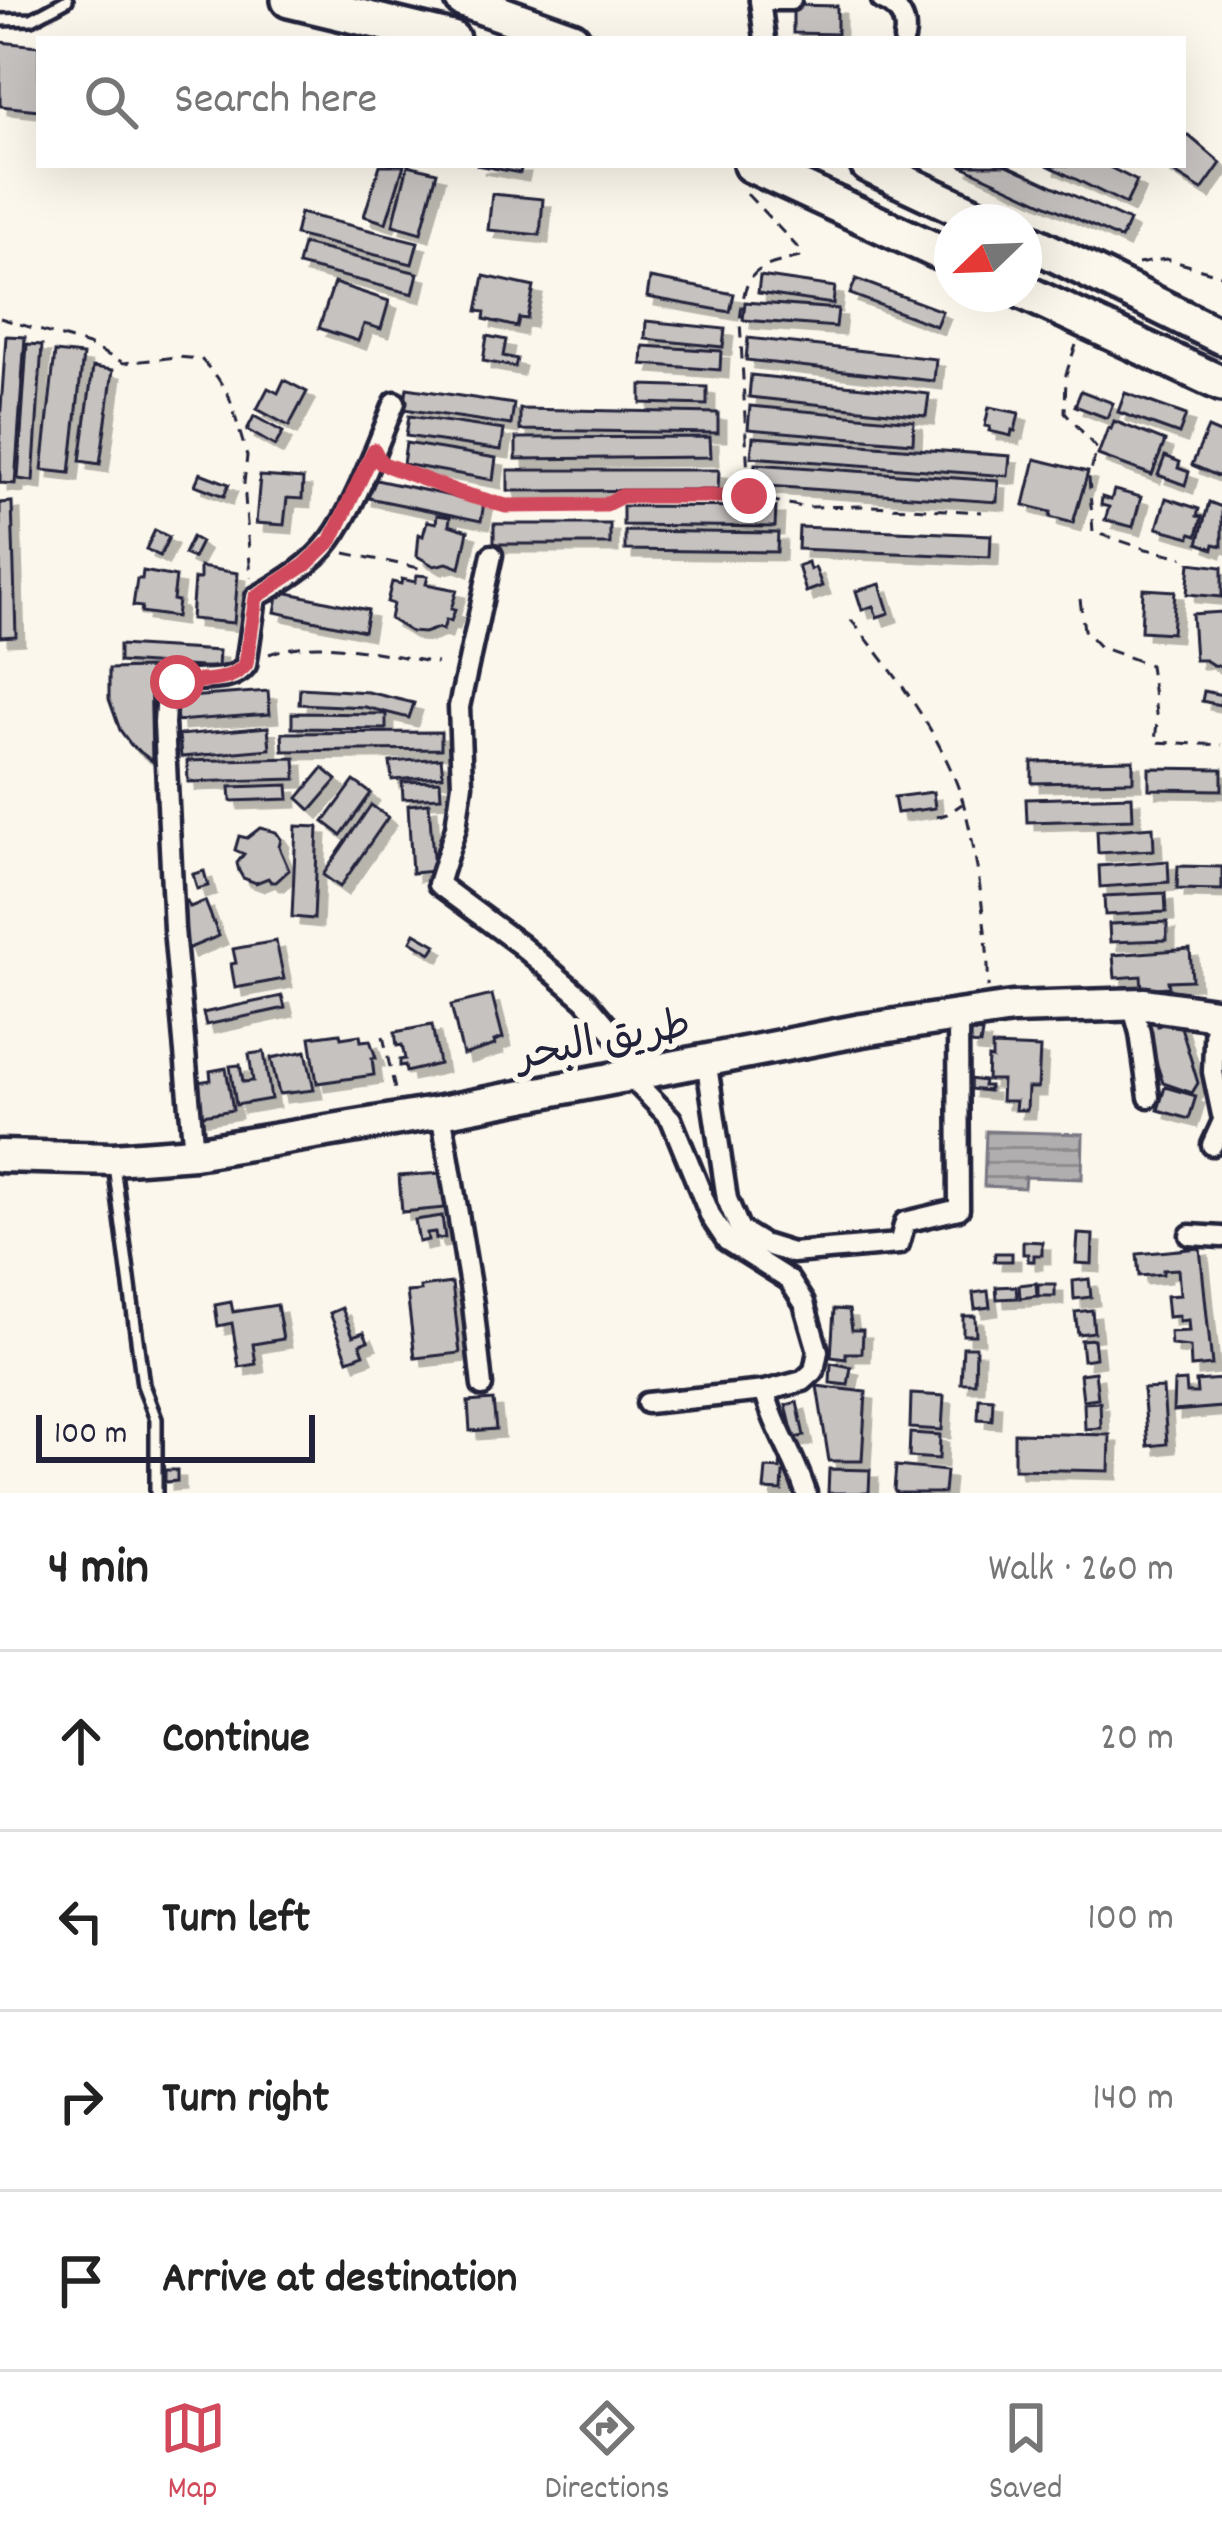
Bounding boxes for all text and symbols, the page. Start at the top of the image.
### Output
search box [36,36,1186,168]
icon: search [78,69,144,135]
text: Search here [174,70,377,134]
north arrow [934,204,1042,312]
route end [722,469,776,523]
route start [150,655,204,709]
street label: طريق البحر [509,998,697,1091]
scale bar [36,1409,315,1462]
text: 100 m [54,1412,127,1459]
text: 4 min [48,1535,149,1607]
text: Walk · 260 m [988,1544,1174,1599]
icon: ahead [48,1708,114,1774]
text: Continue [162,1709,310,1773]
text: 20 m [1100,1713,1174,1768]
icon: left [48,1888,114,1954]
text: Turn left [162,1889,310,1953]
text: 100 m [1087,1893,1174,1948]
icon: right [48,2068,114,2134]
text: Turn right [162,2069,329,2133]
text: 140 m [1092,2073,1174,2128]
icon: arrive [48,2248,114,2314]
text: Arrive at destination [162,2249,517,2313]
tab: Map [160,2395,226,2514]
tab: Directions [545,2395,670,2514]
tab: Saved [989,2395,1062,2514]

